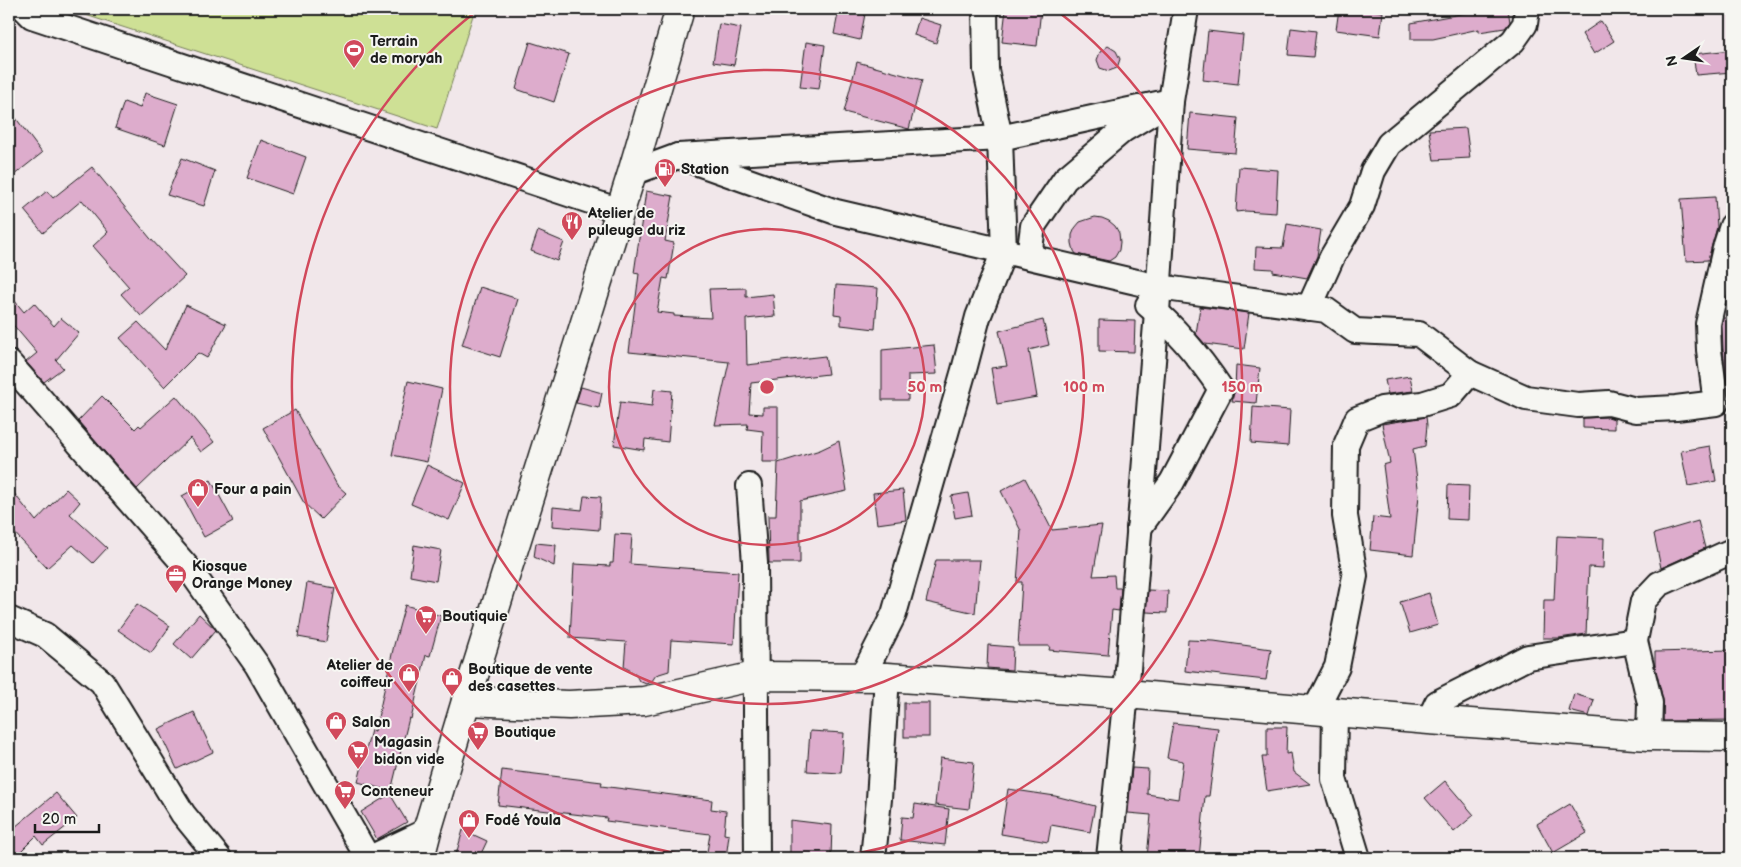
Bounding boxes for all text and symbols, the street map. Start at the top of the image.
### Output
place label: Terrain de moryah [370,32,443,68]
north arrow [1658,32,1708,82]
sports icon: Terrain de moryah [342,38,366,69]
text: N [1662,54,1681,68]
fuel station icon: Station [653,157,677,188]
place label: Station [681,160,729,179]
place label: Atelier de puleuge du riz [587,204,686,240]
restaurant icon: Atelier de puleuge du riz [560,210,584,241]
centre of rings [758,378,776,396]
text: 50 m [908,378,943,397]
text: 100 m [1063,378,1105,397]
text: 150 m [1221,378,1263,397]
shop icon: Four a pain [186,477,210,508]
place label: Four a pain [214,480,292,499]
place label: Kiosque Orange Money [192,557,292,593]
office icon: Kiosque Orange Money [164,563,188,594]
supermarket icon: Boutiquie [414,604,438,635]
place label: Boutiquie [442,607,508,626]
place label: Atelier de coiffeur [326,656,394,692]
place label: Boutique de vente des casettes [468,660,593,696]
shop icon: Atelier de coiffeur [397,662,421,693]
shop icon: Boutique de vente des casettes [440,666,464,697]
shop icon: Salon [324,710,348,741]
place label: Salon [352,713,390,732]
supermarket icon: Boutique [466,720,490,751]
place label: Boutique [494,723,556,742]
place label: Magasin bidon vide [374,733,445,769]
supermarket icon: Magasin bidon vide [346,739,370,770]
supermarket icon: Conteneur [333,779,357,810]
place label: Conteneur [361,782,434,801]
scale bar [35,802,99,834]
shop icon: Fodé Youla [457,808,481,839]
text: 20 m [42,810,76,829]
place label: Fodé Youla [485,811,561,830]

